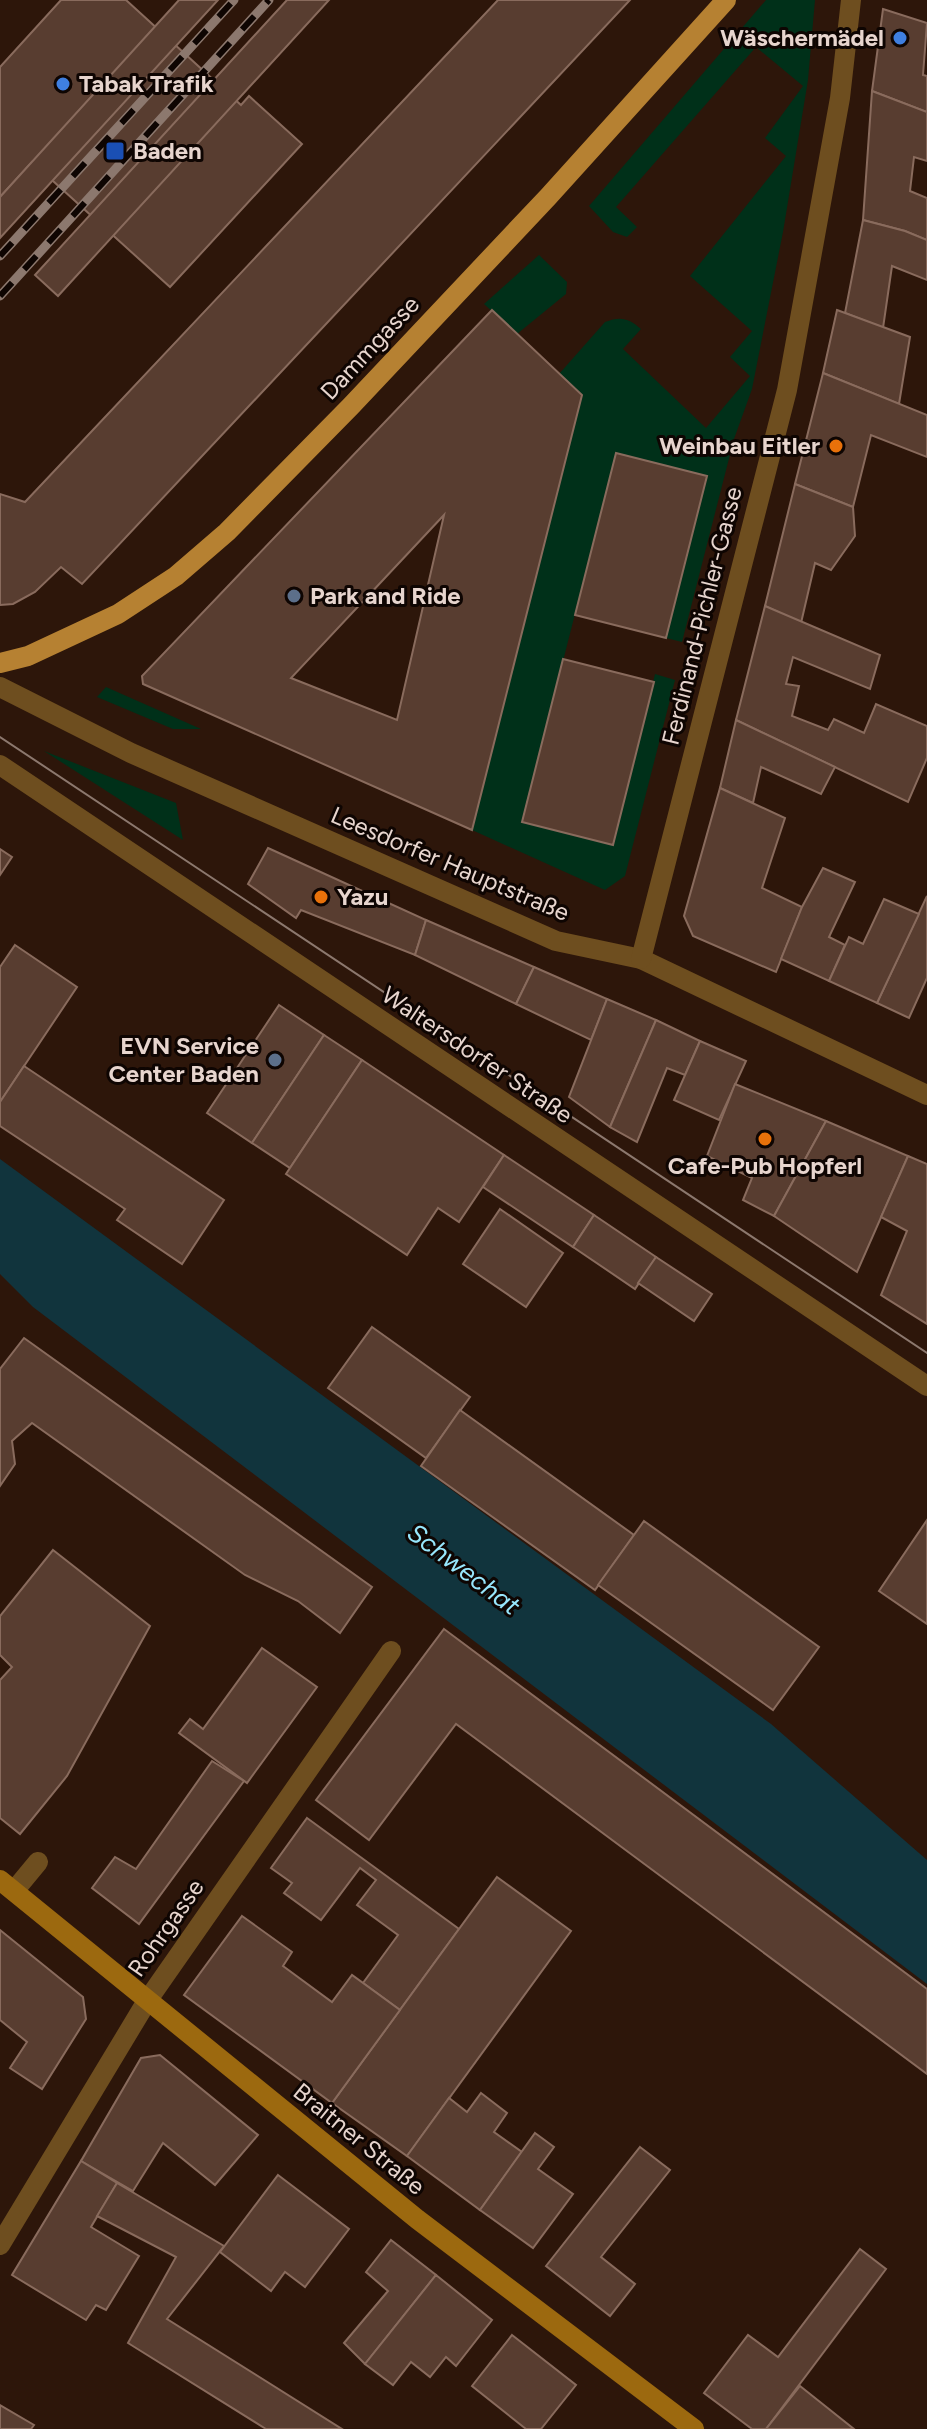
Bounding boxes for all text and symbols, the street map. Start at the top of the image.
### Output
place label: Wäschermädel [720,23,884,52]
marker: Wäschermädel [891,29,909,47]
place label: Tabak Trafik [79,69,214,98]
marker: Tabak Trafik [54,75,72,93]
place label: Baden [133,136,202,165]
marker: Baden [104,140,126,162]
street label: Dammgasse [314,290,425,406]
place label: Weinbau Eitler [659,431,820,460]
marker: Weinbau Eitler [827,437,845,455]
street label: Ferdinand-Pichler-Gasse [655,484,748,748]
place label: Park and Ride [310,581,461,610]
marker: Park and Ride [285,587,303,605]
street label: Leesdorfer Hauptstraße [327,800,574,927]
place label: Yazu [337,882,388,911]
marker: Yazu [312,888,330,906]
street label: Waltersdorfer Straße [376,980,578,1129]
place label: EVN Service Center Baden [108,1031,259,1088]
marker: EVN Service Center Baden [266,1051,284,1069]
marker: Cafe-Pub Hopferl [756,1130,774,1148]
place label: Cafe-Pub Hopferl [668,1151,862,1180]
water label: Schwechat [401,1516,527,1622]
street label: Rohrgasse [122,1873,210,1982]
street label: Braitner Straße [288,2077,431,2201]

